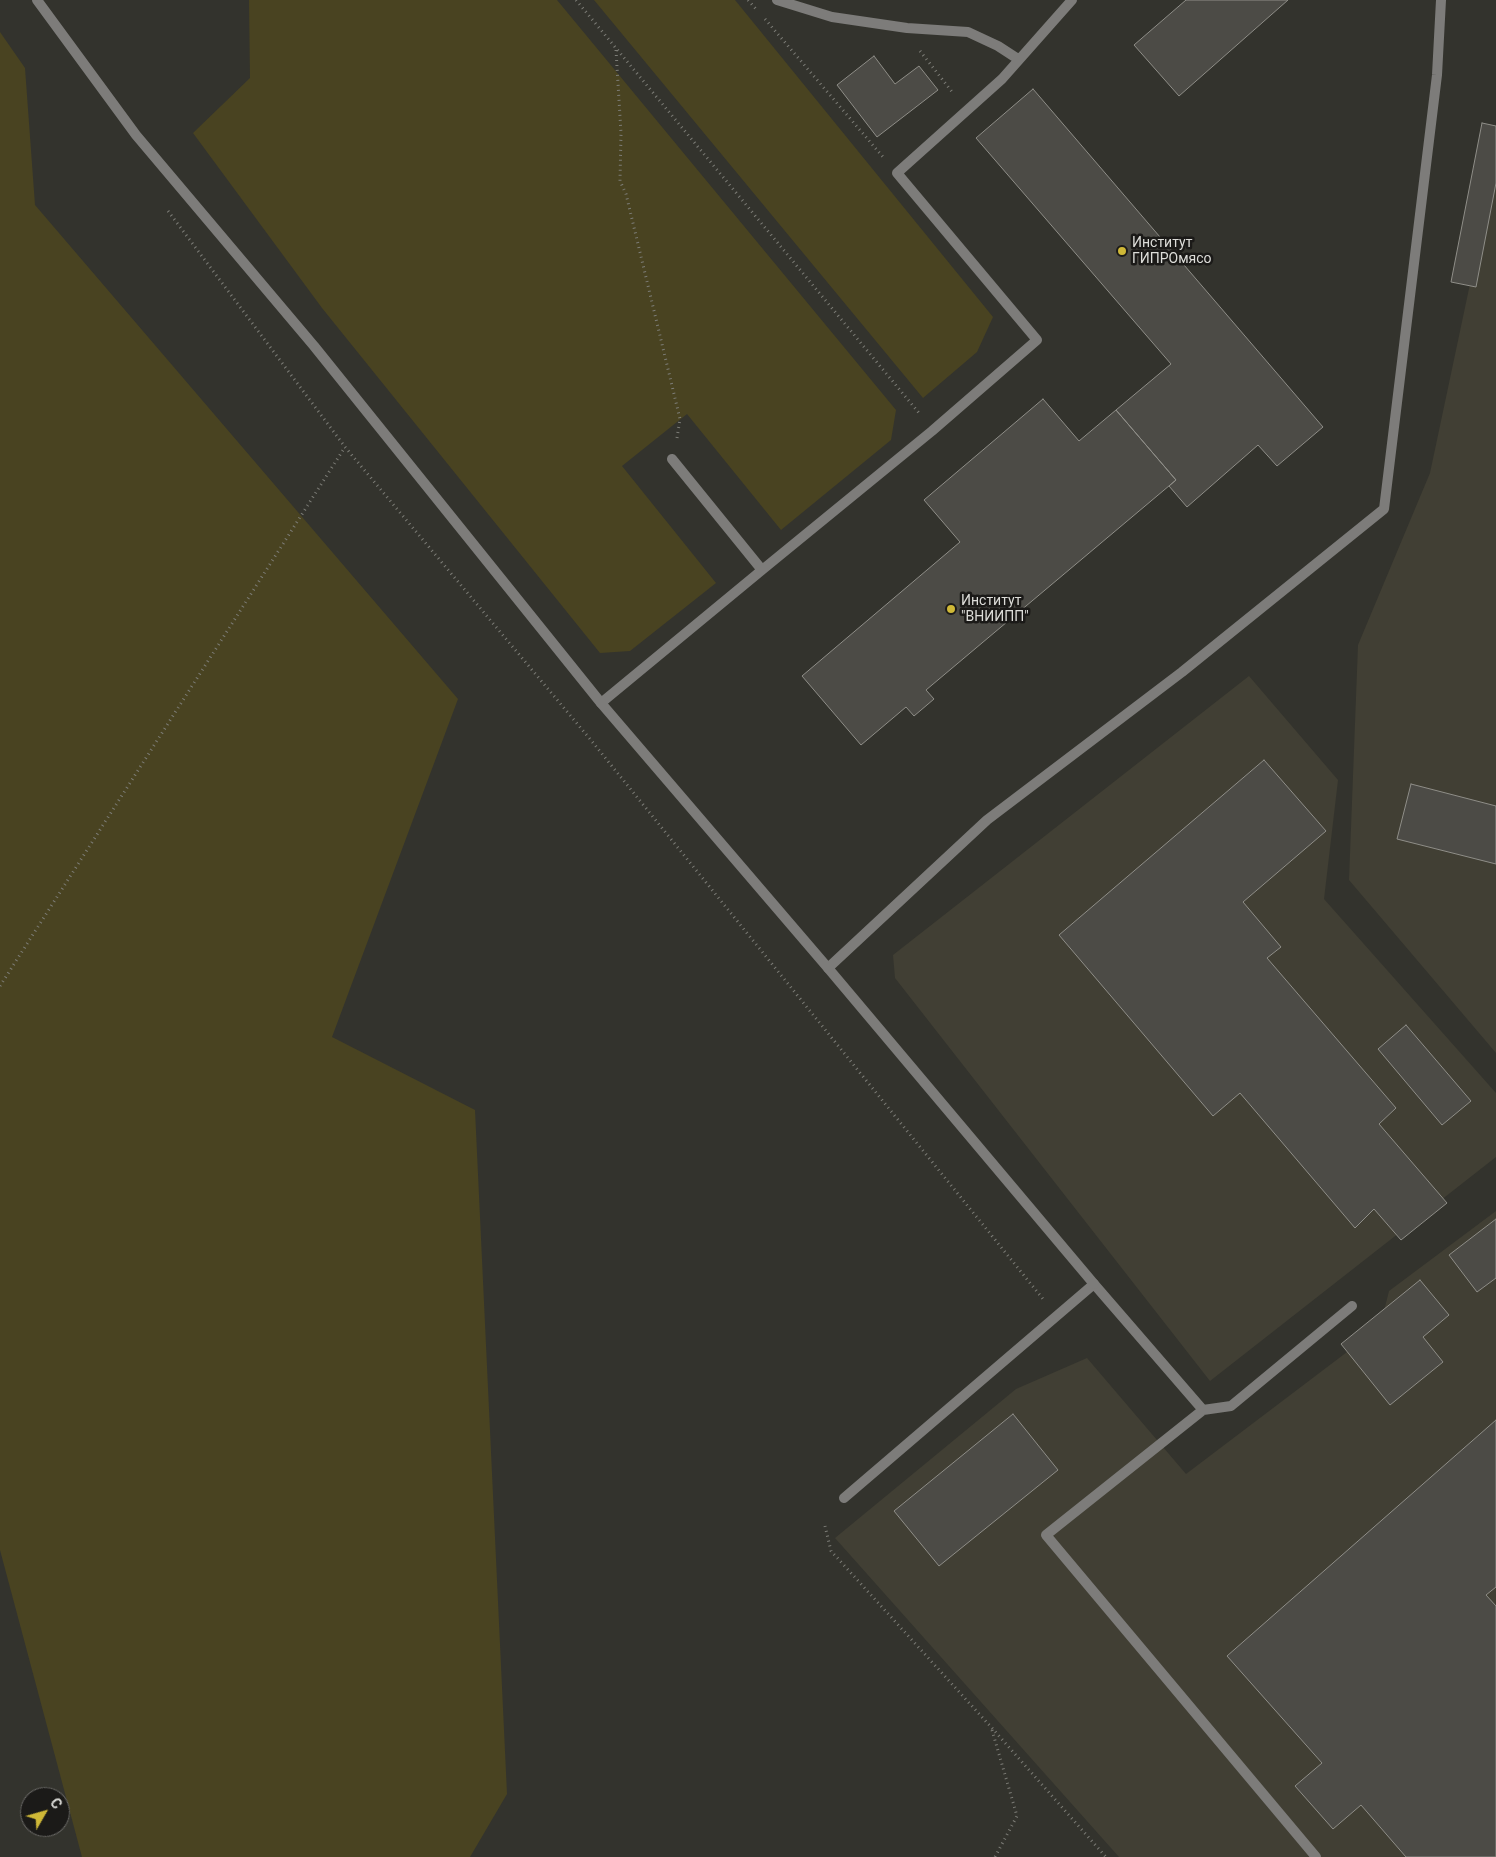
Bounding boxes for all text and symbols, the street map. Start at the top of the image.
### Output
place label: Институт ГИПРОмясо [1132,235,1212,268]
marker: Институт ГИПРОмясо [1116,245,1128,257]
place label: Институт "ВНИИПП" [961,593,1029,626]
marker: Институт "ВНИИПП" [945,603,957,615]
north arrow [20,1787,70,1837]
text: С [47,1795,65,1812]

